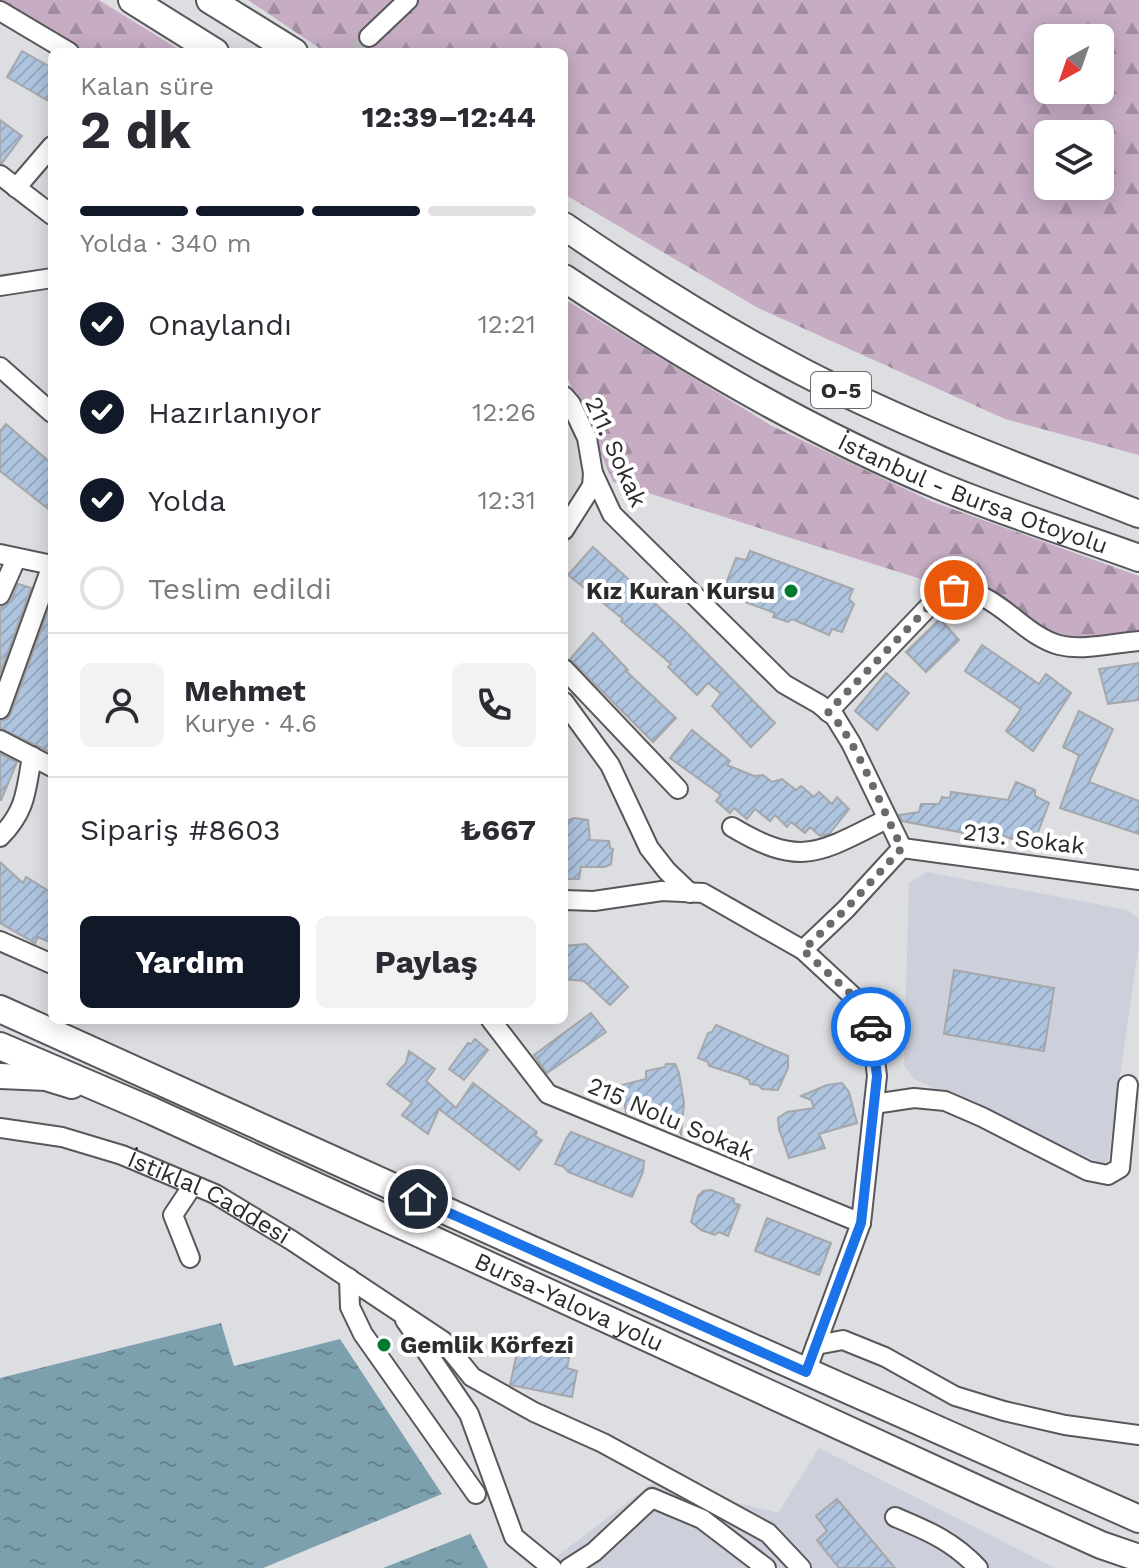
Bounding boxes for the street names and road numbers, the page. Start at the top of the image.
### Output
road number: O-5 [811,372,871,408]
street label: 211. Sokak [579,393,653,512]
street label: İstanbul - Bursa Otoyolu [833,428,1112,560]
street label: 213. Sokak [962,818,1087,860]
street label: 215 Nolu Sokak [584,1071,759,1167]
street label: İstiklal Caddesi [124,1145,295,1250]
street label: Bursa-Yalova yolu [470,1247,668,1357]

